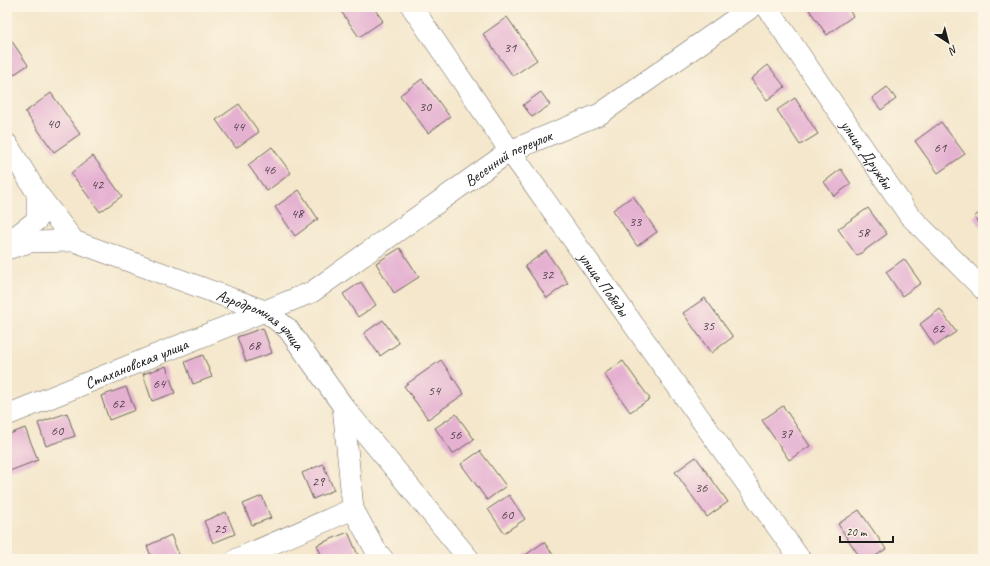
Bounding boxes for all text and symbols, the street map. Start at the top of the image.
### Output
north arrow [928,22,968,62]
house number: 31 [504,39,517,56]
text: N [945,42,961,59]
house number: 30 [419,98,433,115]
house number: 40 [47,115,61,132]
street label: улица Дружбы [835,115,898,194]
house number: 44 [232,118,246,135]
street label: Весенний переулок [461,125,557,191]
house number: 61 [934,139,947,156]
house number: 46 [263,161,276,178]
house number: 42 [91,176,105,193]
house number: 48 [291,205,305,222]
house number: 33 [629,213,643,230]
house number: 58 [857,224,871,241]
street label: улица Победы [573,248,634,321]
house number: 32 [541,266,555,283]
street label: Аэродромная улица [214,285,309,355]
house number: 35 [702,317,715,334]
house number: 62 [932,320,946,337]
street label: Стахановская улица [82,334,192,394]
house number: 68 [248,337,262,354]
house number: 64 [153,375,167,392]
house number: 54 [428,382,442,399]
house number: 62 [112,395,126,412]
house number: 60 [51,422,65,439]
house number: 37 [780,425,793,442]
house number: 56 [449,426,462,443]
house number: 29 [312,473,326,490]
house number: 36 [695,479,708,496]
house number: 60 [501,506,515,523]
scale bar [840,518,893,544]
house number: 25 [214,520,227,537]
text: 20 m [846,524,868,540]

